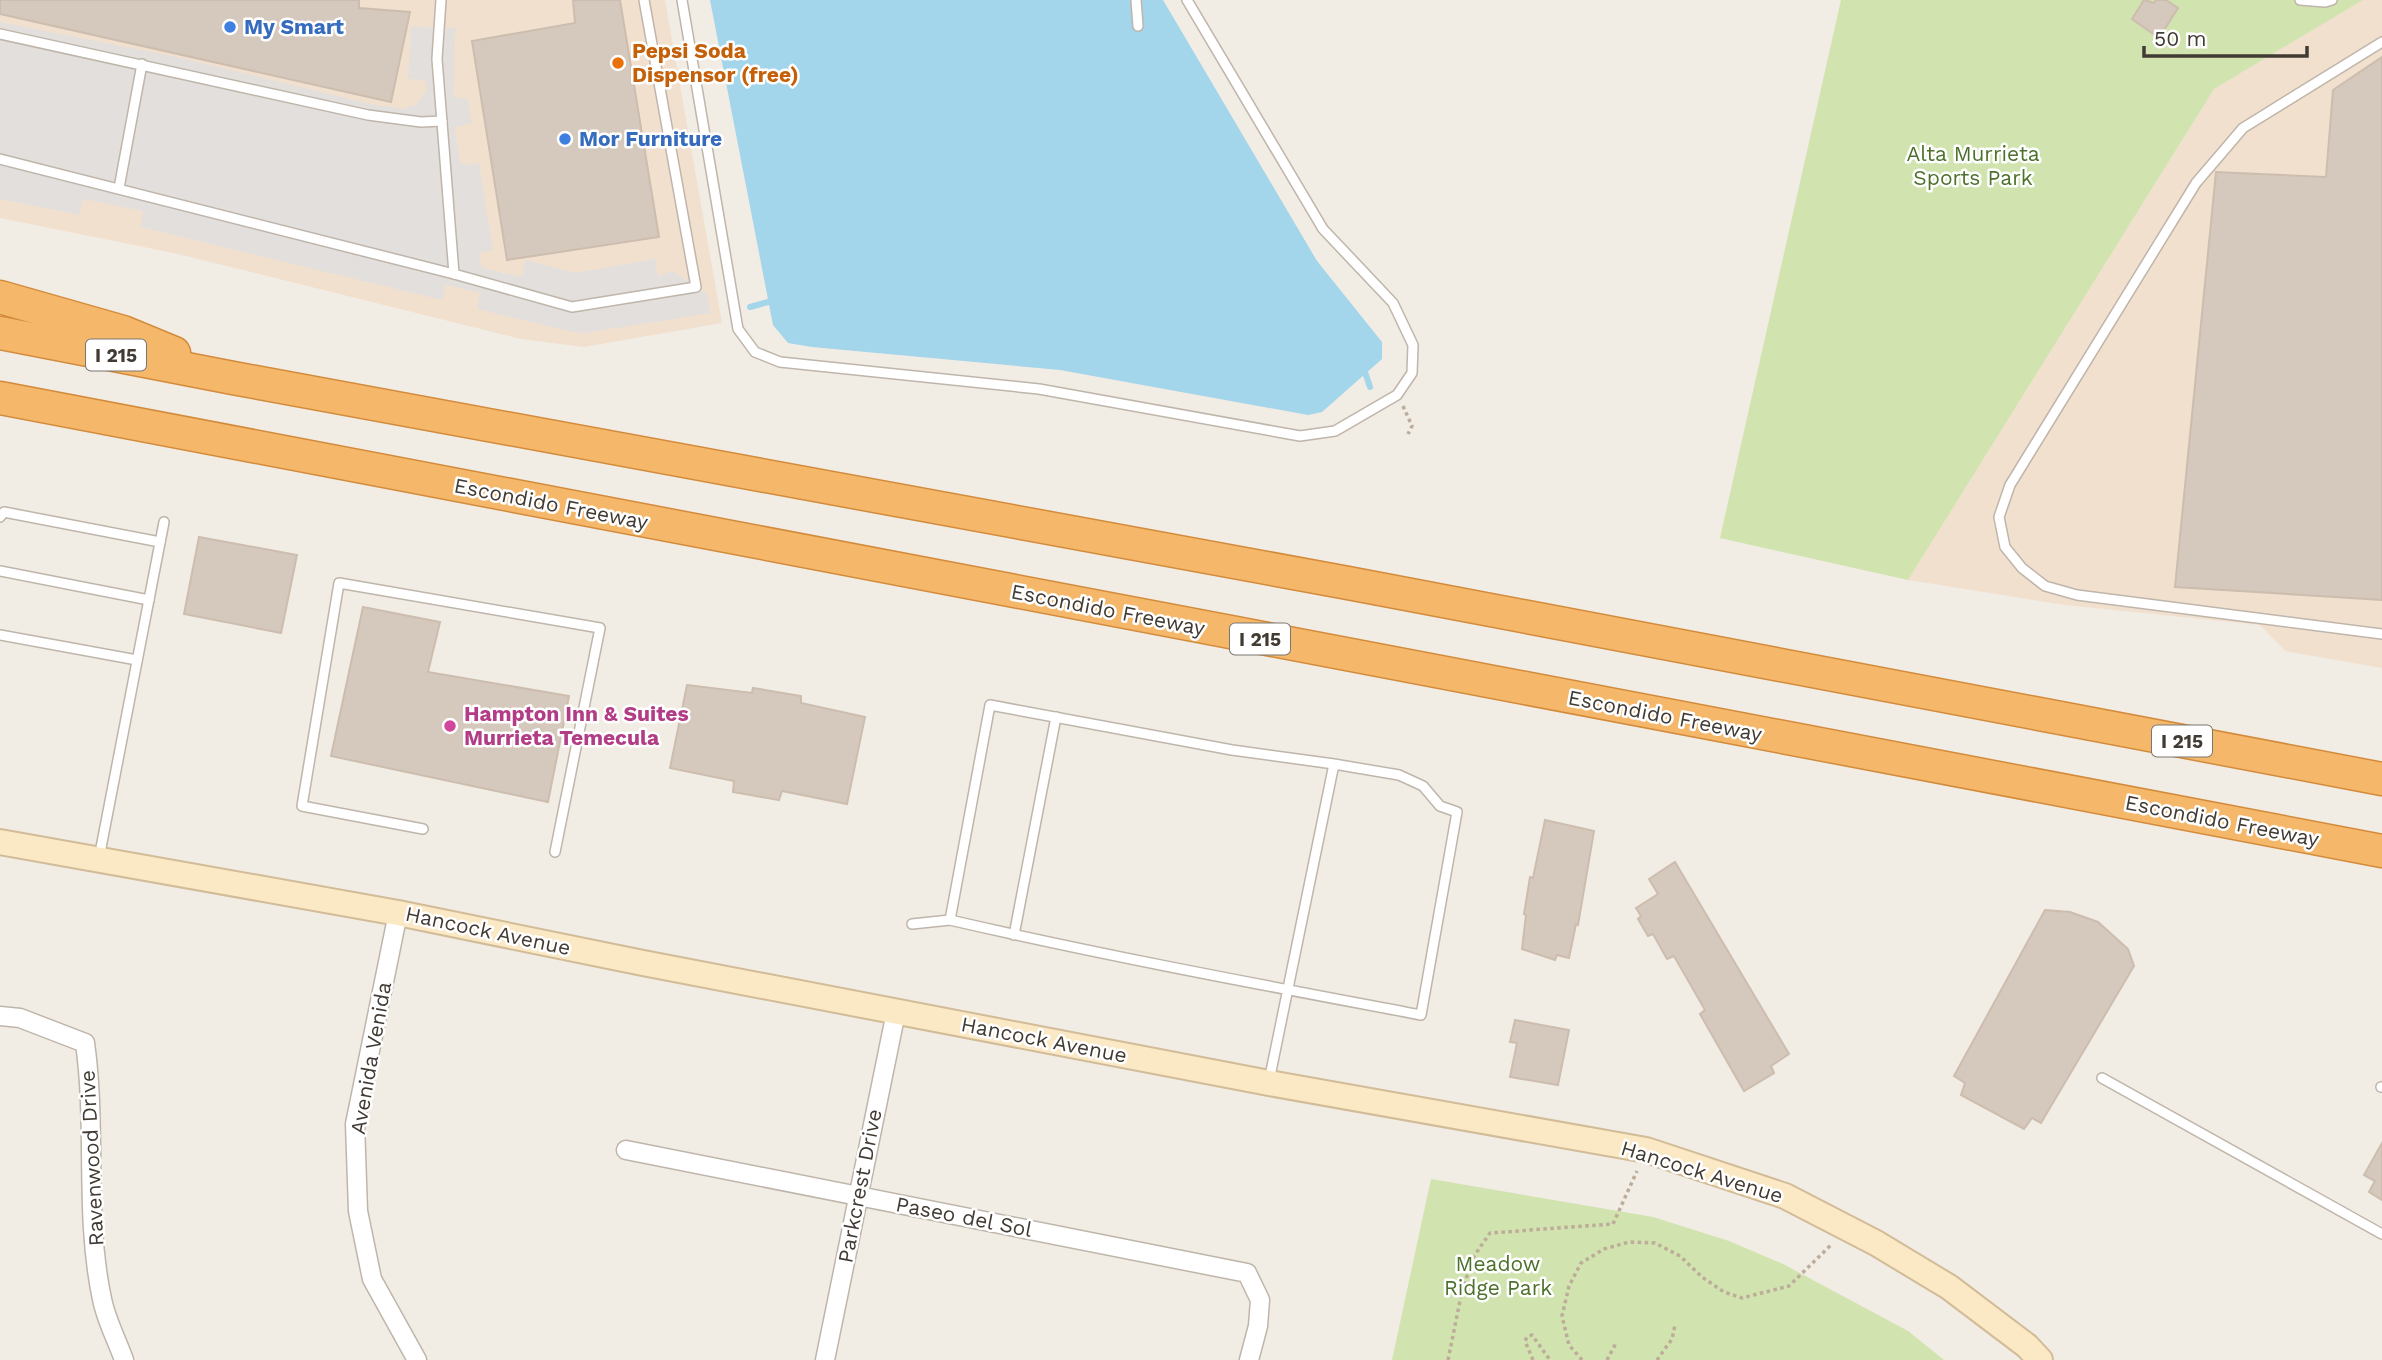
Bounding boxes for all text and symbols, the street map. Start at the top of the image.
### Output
place label: My Smart [244,14,344,39]
scale bar [2144,14,2307,58]
marker: My Smart [222,19,238,35]
text: 50 m [2154,26,2206,51]
place label: Pepsi Soda Dispensor (free) [632,38,799,87]
marker: Pepsi Soda Dispensor (free) [610,55,626,71]
place label: Mor Furniture [579,126,722,151]
marker: Mor Furniture [557,131,573,147]
park label: Alta Murrieta Sports Park [1906,141,2040,190]
road number: I 215 [86,340,146,370]
street label: Escondido Freeway [452,472,650,535]
street label: Escondido Freeway [1009,578,1207,641]
road number: I 215 [1230,624,1290,654]
street label: Escondido Freeway [1566,684,1764,747]
place label: Hampton Inn & Suites Murrieta Temecula [464,701,689,750]
marker: Hampton Inn & Suites Murrieta Temecula [442,718,458,734]
road number: I 215 [2152,726,2212,756]
street label: Escondido Freeway [2123,789,2321,852]
street label: Hancock Avenue [403,901,573,960]
street label: Avenida Venida [345,980,396,1136]
street label: Hancock Avenue [959,1011,1129,1068]
street label: Ravenwood Drive [74,1069,109,1247]
street label: Parkcrest Drive [832,1107,887,1265]
street label: Hancock Avenue [1618,1135,1786,1208]
street label: Paseo del Sol [894,1191,1035,1242]
park label: Meadow Ridge Park [1444,1251,1552,1300]

